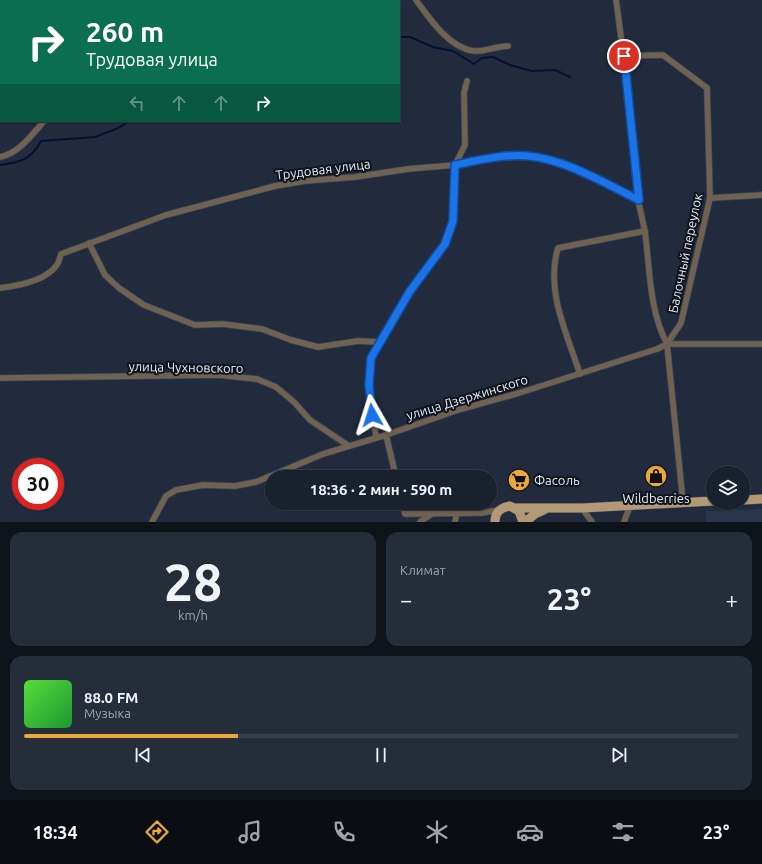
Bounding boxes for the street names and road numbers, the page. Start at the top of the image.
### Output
street label: Трудовая улица [275,156,371,182]
street label: Балочный переулок [665,192,705,314]
street label: улица Чухновского [128,359,244,375]
street label: улица Дзержинского [405,372,529,422]

